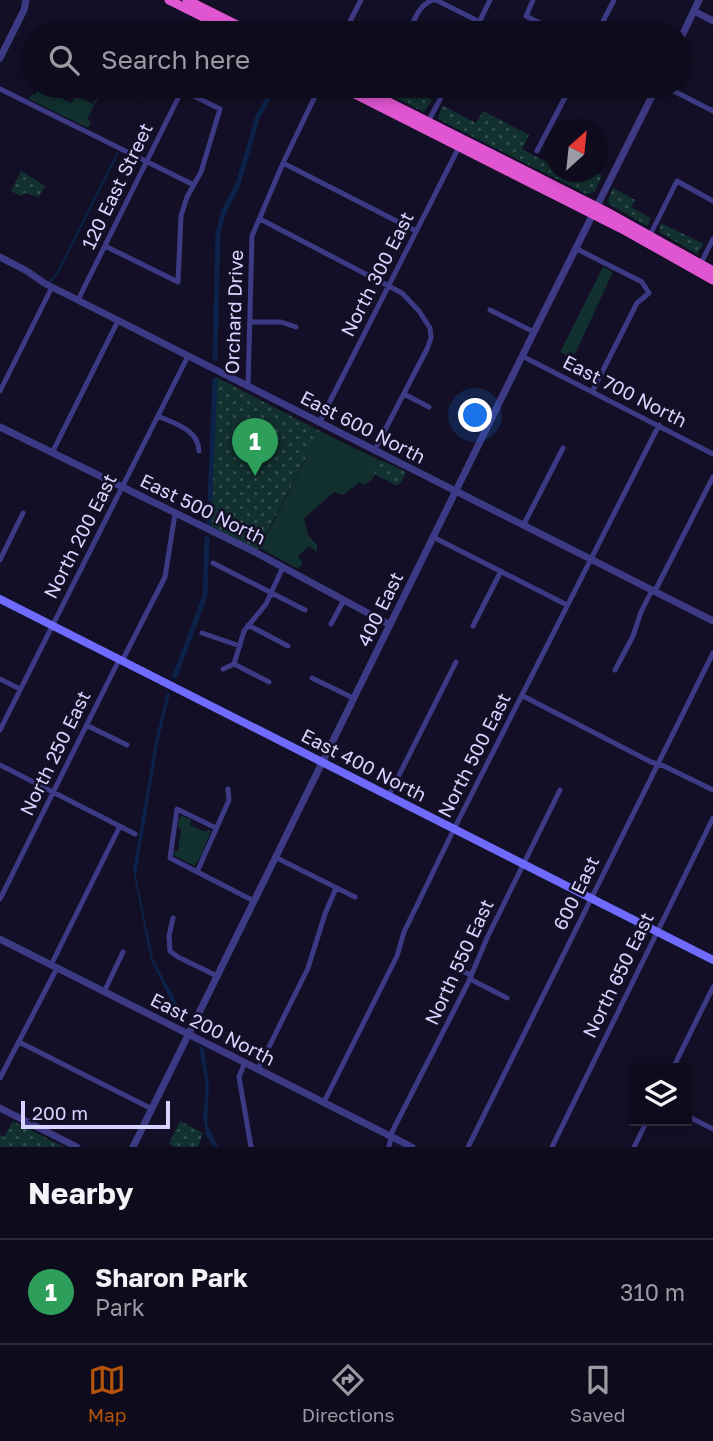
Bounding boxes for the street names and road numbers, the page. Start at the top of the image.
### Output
street label: 120 East Street [76,119,157,253]
street label: North 300 East [335,208,418,340]
street label: Orchard Drive [220,249,247,375]
street label: East 700 North [559,349,691,432]
street label: East 600 North [297,385,430,468]
street label: East 500 North [137,468,270,549]
street label: North 200 East [38,470,121,602]
street label: 400 East [352,568,407,650]
street label: North 250 East [14,687,95,819]
street label: North 500 East [432,689,515,821]
street label: East 400 North [298,723,431,806]
street label: 600 East [548,852,603,934]
street label: North 550 East [419,895,498,1028]
street label: North 650 East [577,908,658,1041]
street label: East 200 North [147,987,279,1070]

